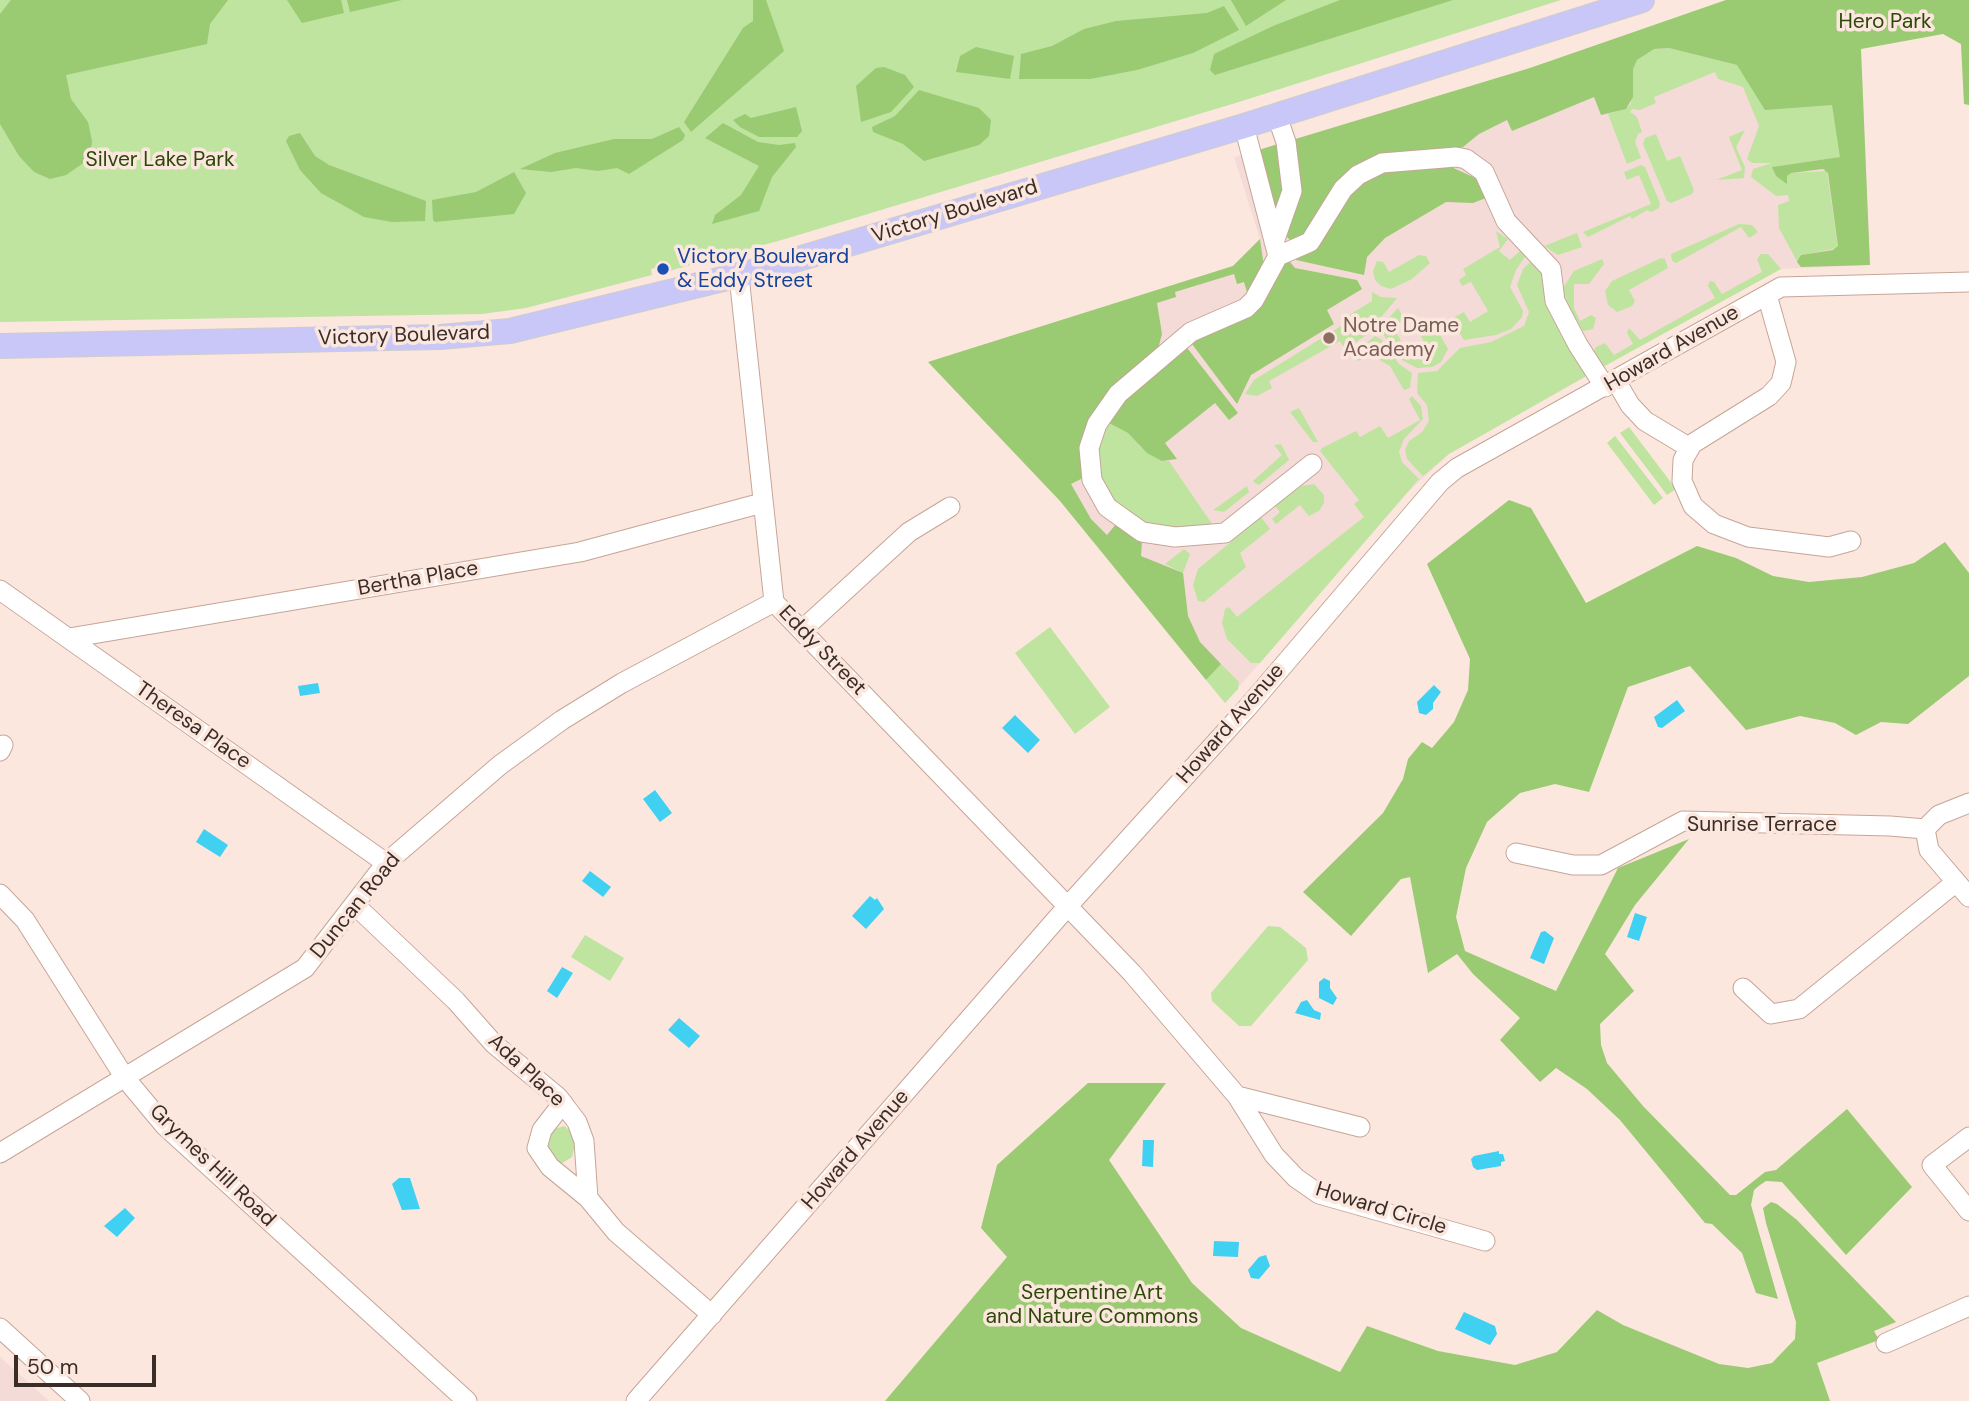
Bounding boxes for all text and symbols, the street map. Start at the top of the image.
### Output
park label: Hero Park [1838,9,1932,35]
park label: Silver Lake Park [85,147,235,173]
street label: Victory Boulevard [869,175,1041,249]
place label: Victory Boulevard & Eddy Street [677,244,849,294]
marker: Victory Boulevard & Eddy Street [655,261,671,277]
street label: Howard Avenue [1600,300,1744,398]
place label: Notre Dame Academy [1343,313,1459,363]
street label: Victory Boulevard [318,320,490,352]
marker: Notre Dame Academy [1321,330,1337,346]
street label: Bertha Place [356,556,480,602]
street label: Eddy Street [773,601,871,701]
street label: Howard Avenue [1172,659,1290,789]
street label: Theresa Place [131,677,255,775]
street label: Sunrise Terrace [1687,812,1837,838]
street label: Duncan Road [306,848,406,964]
street label: Ada Place [482,1029,570,1113]
street label: Howard Avenue [797,1085,915,1215]
street label: Grymes Hill Road [144,1100,280,1232]
street label: Howard Circle [1312,1177,1450,1241]
park label: Serpentine Art and Nature Commons [985,1280,1199,1330]
scale bar [18,1342,159,1386]
text: 50 m [27,1353,78,1381]

